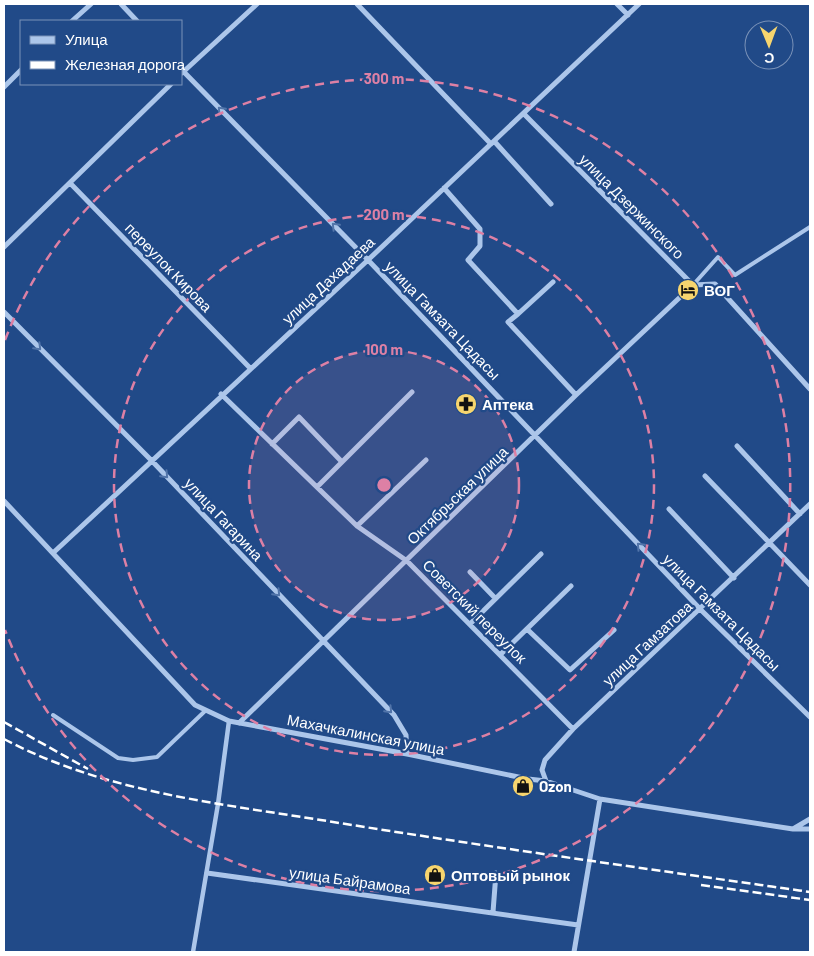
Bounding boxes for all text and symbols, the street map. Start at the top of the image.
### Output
legend [20,20,182,85]
north arrow [744,20,794,70]
text: Улица [65,30,108,48]
text: С [764,50,774,67]
text: Железная дорога [65,55,186,73]
text: 300 m [364,69,404,87]
one-way arrow [218,107,227,116]
street label: улица Дзержинского [576,150,688,262]
text: 200 m [363,205,405,223]
street label: переулок Кирова [122,219,217,316]
one-way arrow [332,223,341,232]
street label: улица Дахадаева [278,232,378,328]
street label: улица Гамзата Цадасы [382,257,504,383]
hotel icon: ВОГ [676,278,700,302]
place label: ВОГ [704,281,735,299]
text: 100 m [365,340,403,358]
one-way arrow [32,341,41,350]
pharmacy icon: Аптека [454,392,478,416]
place label: Аптека [482,395,534,413]
street label: Октябрьская улица [403,442,512,548]
one-way arrow [159,469,168,478]
street label: улица Гагарина [181,474,267,565]
centre of rings [375,476,393,494]
one-way arrow [637,543,646,552]
street label: улица Гамзата Цадасы [660,550,784,674]
street label: Советский переулок [419,555,531,667]
one-way arrow [271,587,280,596]
street label: улица Гамзатова [598,596,696,689]
one-way arrow [383,704,392,713]
street label: Махачкалинская улица [286,710,447,758]
shop icon: Ozon [511,774,535,798]
place label: Ozon [539,777,572,795]
street label: улица Байрамова [288,863,412,898]
shop icon: Оптовый рынок [423,863,447,887]
place label: Оптовый рынок [451,866,570,884]

